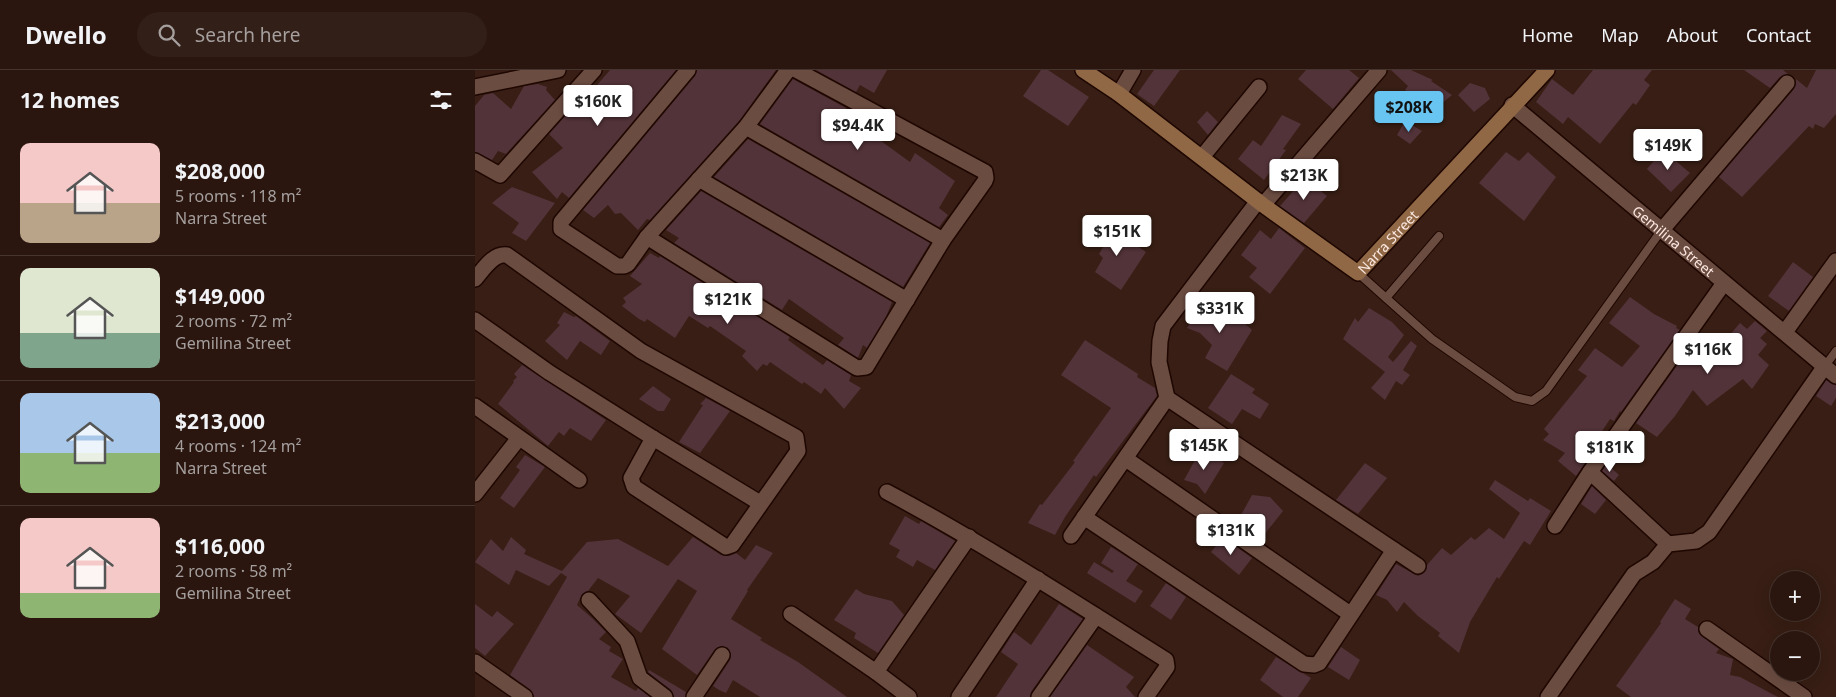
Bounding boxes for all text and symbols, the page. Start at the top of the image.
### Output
search box [137,12,487,57]
text: Dwello [25,18,107,51]
icon: search [155,21,183,49]
text: Search here [195,22,300,48]
text: Home [1522,23,1573,47]
text: Map [1601,23,1639,47]
text: About [1667,23,1718,47]
text: Contact [1746,23,1811,47]
pin: $160K [563,85,633,127]
text: 12 homes [20,86,120,114]
icon: filters [427,86,455,114]
text: $160K [574,90,622,112]
pin: $208K [1374,90,1444,133]
text: $208K [1385,96,1433,118]
pin: $94.4K [817,108,899,151]
text: $94.4K [832,114,884,136]
pin: $149K [1633,128,1703,171]
text: $149K [1644,134,1692,156]
text: $208,000 [175,157,265,185]
pin: $213K [1269,158,1339,201]
icon: home [60,163,120,223]
text: $213K [1280,164,1328,186]
text: 5 rooms · 118 m² [175,185,301,207]
street label: Gemilina Street [1629,201,1719,280]
street label: Narra Street [1353,206,1422,277]
text: Narra Street [175,207,267,229]
pin: $151K [1082,214,1152,257]
text: $151K [1093,220,1141,242]
text: $149,000 [175,282,265,310]
pin: $121K [693,282,763,325]
icon: home [60,288,120,348]
text: $121K [704,288,752,310]
pin: $331K [1185,292,1255,334]
text: $331K [1196,297,1244,319]
text: 2 rooms · 72 m² [175,310,292,332]
text: Gemilina Street [175,332,291,354]
pin: $116K [1673,332,1743,375]
text: $116K [1684,338,1732,360]
text: $213,000 [175,407,265,435]
icon: home [60,413,120,473]
pin: $145K [1169,428,1239,471]
pin: $181K [1575,430,1645,473]
text: $145K [1180,434,1228,456]
text: 4 rooms · 124 m² [175,435,301,457]
text: $181K [1586,436,1634,458]
text: Narra Street [175,457,267,479]
pin: $131K [1196,514,1266,556]
text: $131K [1207,519,1255,541]
text: $116,000 [175,532,265,560]
icon: home [60,538,120,598]
text: 2 rooms · 58 m² [175,560,292,582]
map controls [1770,571,1820,681]
button: + [1770,571,1820,621]
text: Gemilina Street [175,582,291,604]
button: − [1770,631,1820,681]

